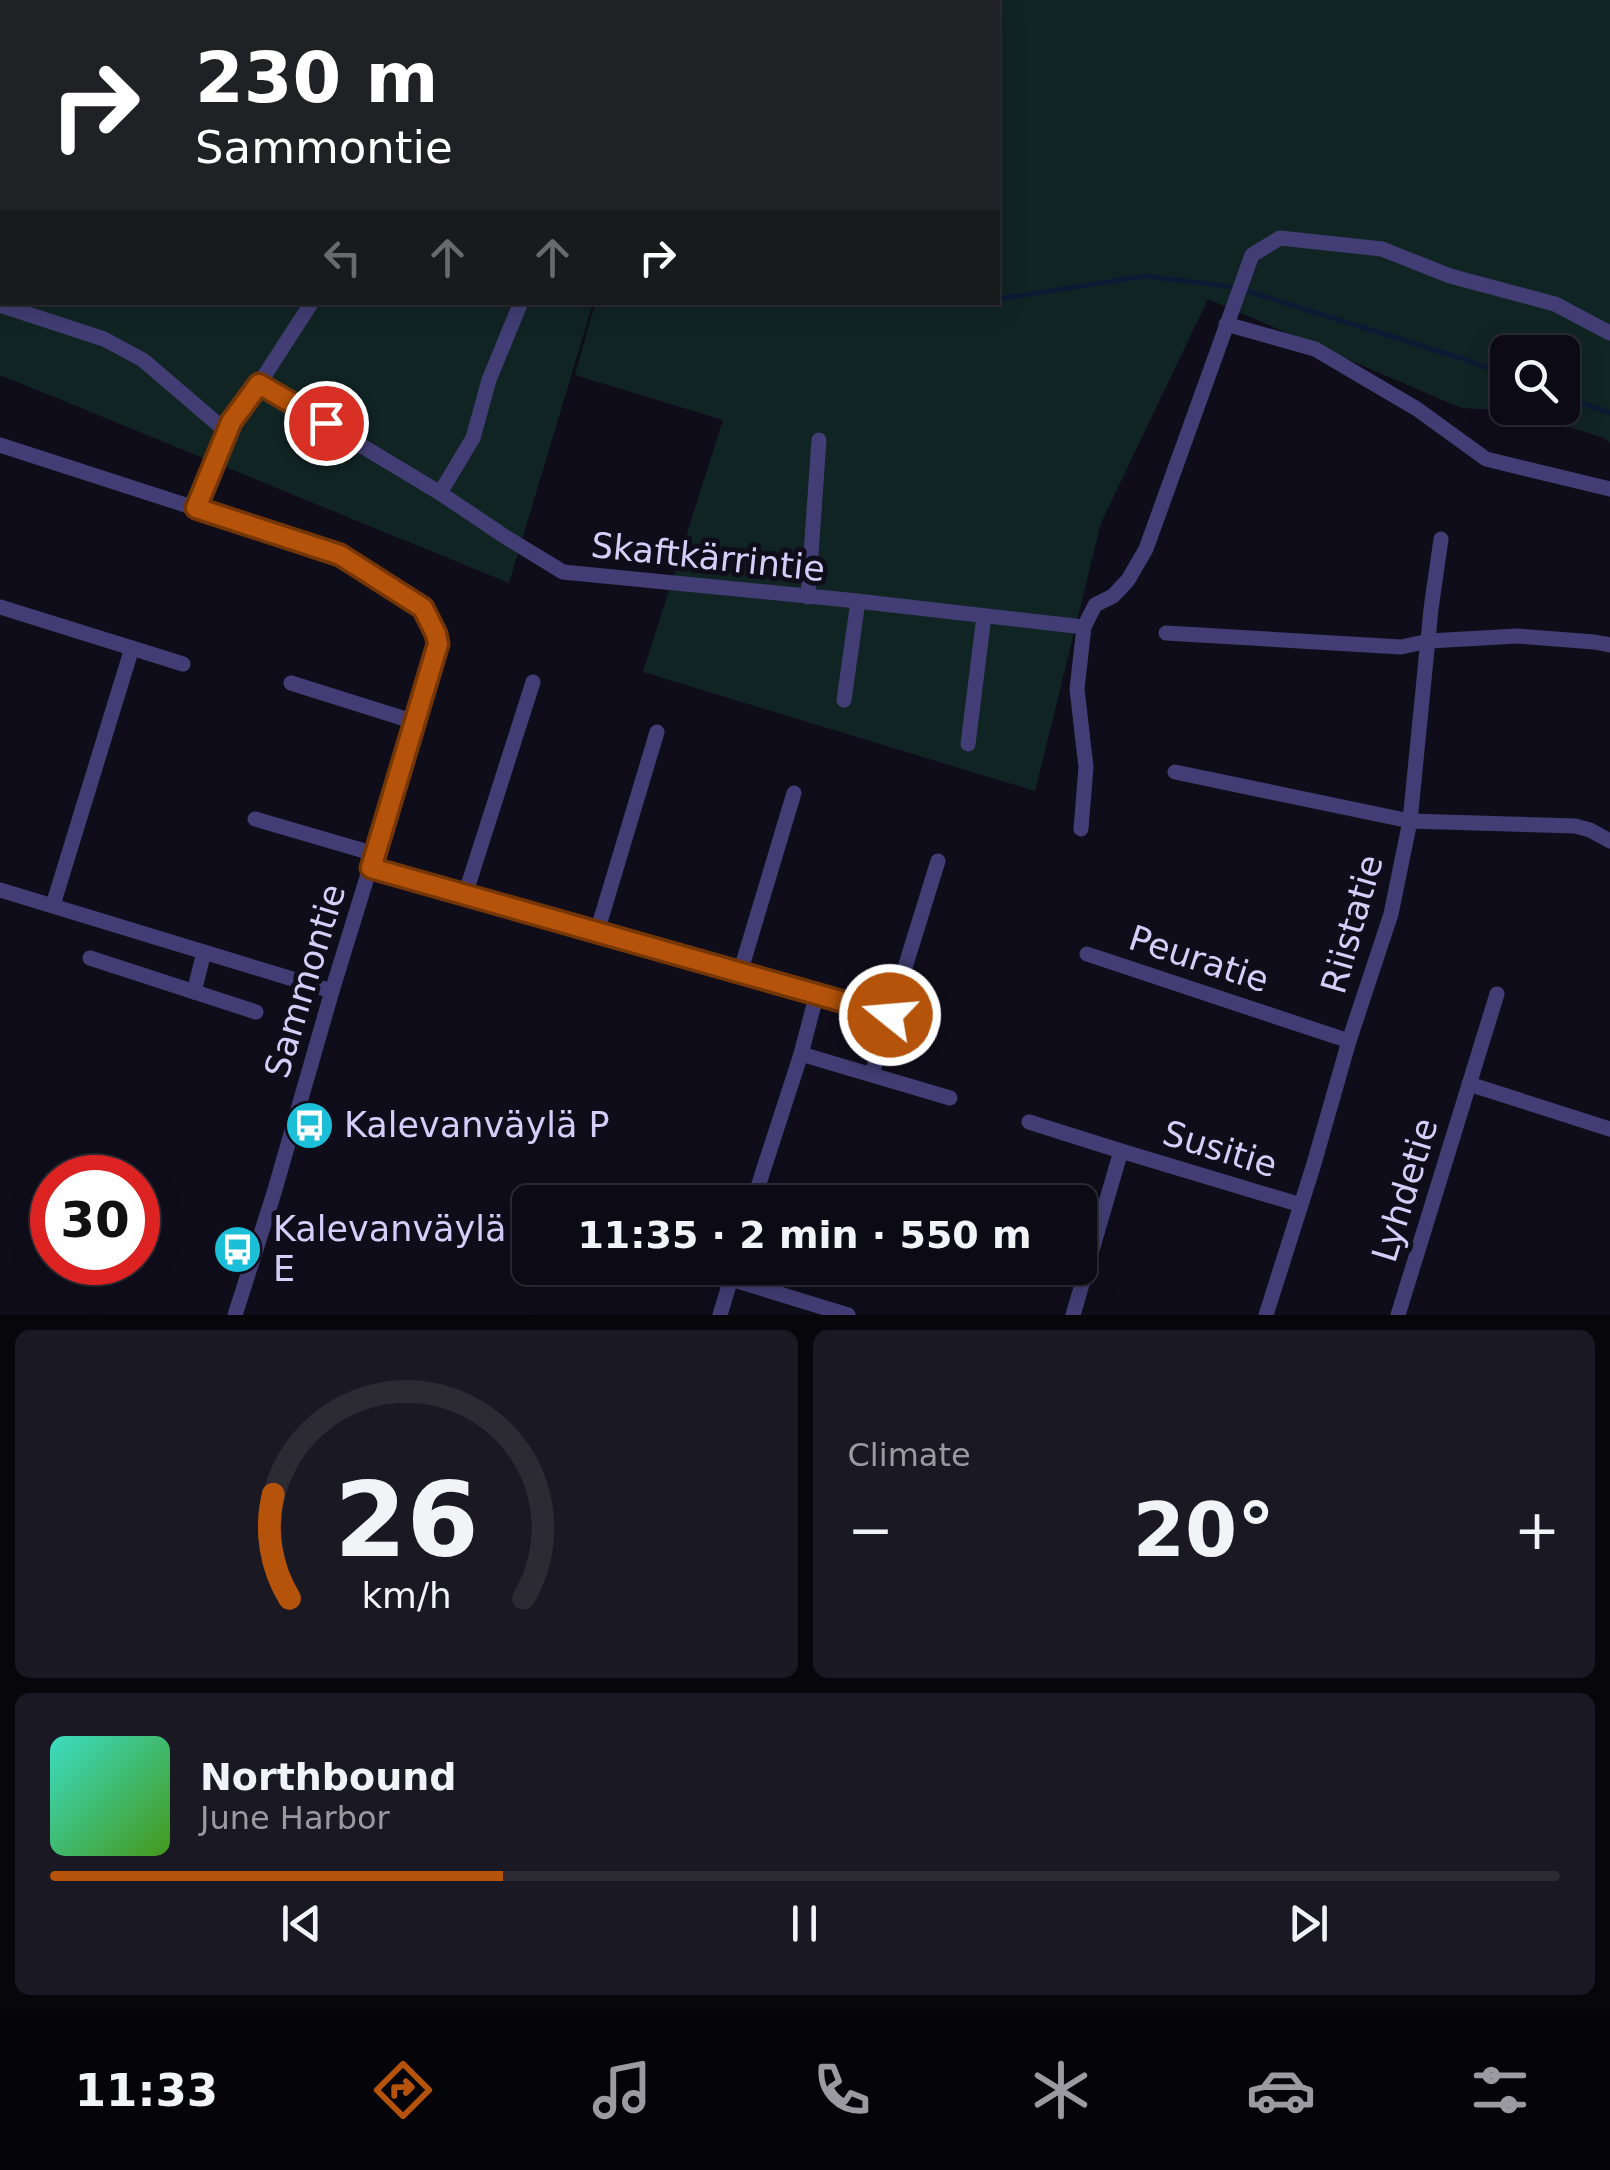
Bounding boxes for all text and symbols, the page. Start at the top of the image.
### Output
text: 230 m [195,37,438,119]
icon: right [30,40,160,170]
text: Sammontie [195,121,453,174]
icon: left [315,230,370,285]
icon: ahead [420,230,475,285]
icon: ahead [525,230,580,285]
icon: right [630,230,685,285]
map controls [1490,335,1580,425]
button: search [1490,335,1580,425]
pin [284,381,369,466]
icon: arrive [299,396,354,451]
street label: Skaftkärrintie [589,525,827,589]
street label: Riistatie [1313,850,1391,998]
street label: Sammontie [257,879,353,1083]
street label: Peuratie [1124,918,1274,1000]
position arrow [838,963,942,1067]
bus stop icon: Kalevanväylä P [283,1099,335,1151]
place label: Kalevanväylä P [344,1105,610,1145]
street label: Susitie [1158,1113,1282,1185]
street label: Lyhdetie [1364,1113,1446,1267]
speed limit sign: 30 [30,1155,160,1285]
place label: Kalevanväylä E [273,1209,506,1289]
text: 11:35 · 2 min · 550 m [577,1213,1032,1257]
bus stop icon: Kalevanväylä E [212,1223,264,1275]
text: Climate [848,1436,971,1474]
text: 26 [334,1459,479,1581]
text: 20° [1133,1486,1275,1574]
text: − [848,1498,894,1562]
text: + [1514,1498,1560,1562]
text: km/h [361,1575,451,1616]
text: Northbound [200,1755,456,1799]
text: June Harbor [200,1799,390,1837]
icon: previous [274,1896,329,1951]
icon: pause [777,1896,832,1951]
icon: next [1281,1896,1336,1951]
icon: directions [368,2055,438,2125]
icon: music [587,2055,657,2125]
icon: phone [807,2055,877,2125]
icon: climate [1026,2055,1096,2125]
icon: car [1246,2055,1316,2125]
icon: filters [1465,2055,1535,2125]
text: 11:33 [75,2064,218,2117]

